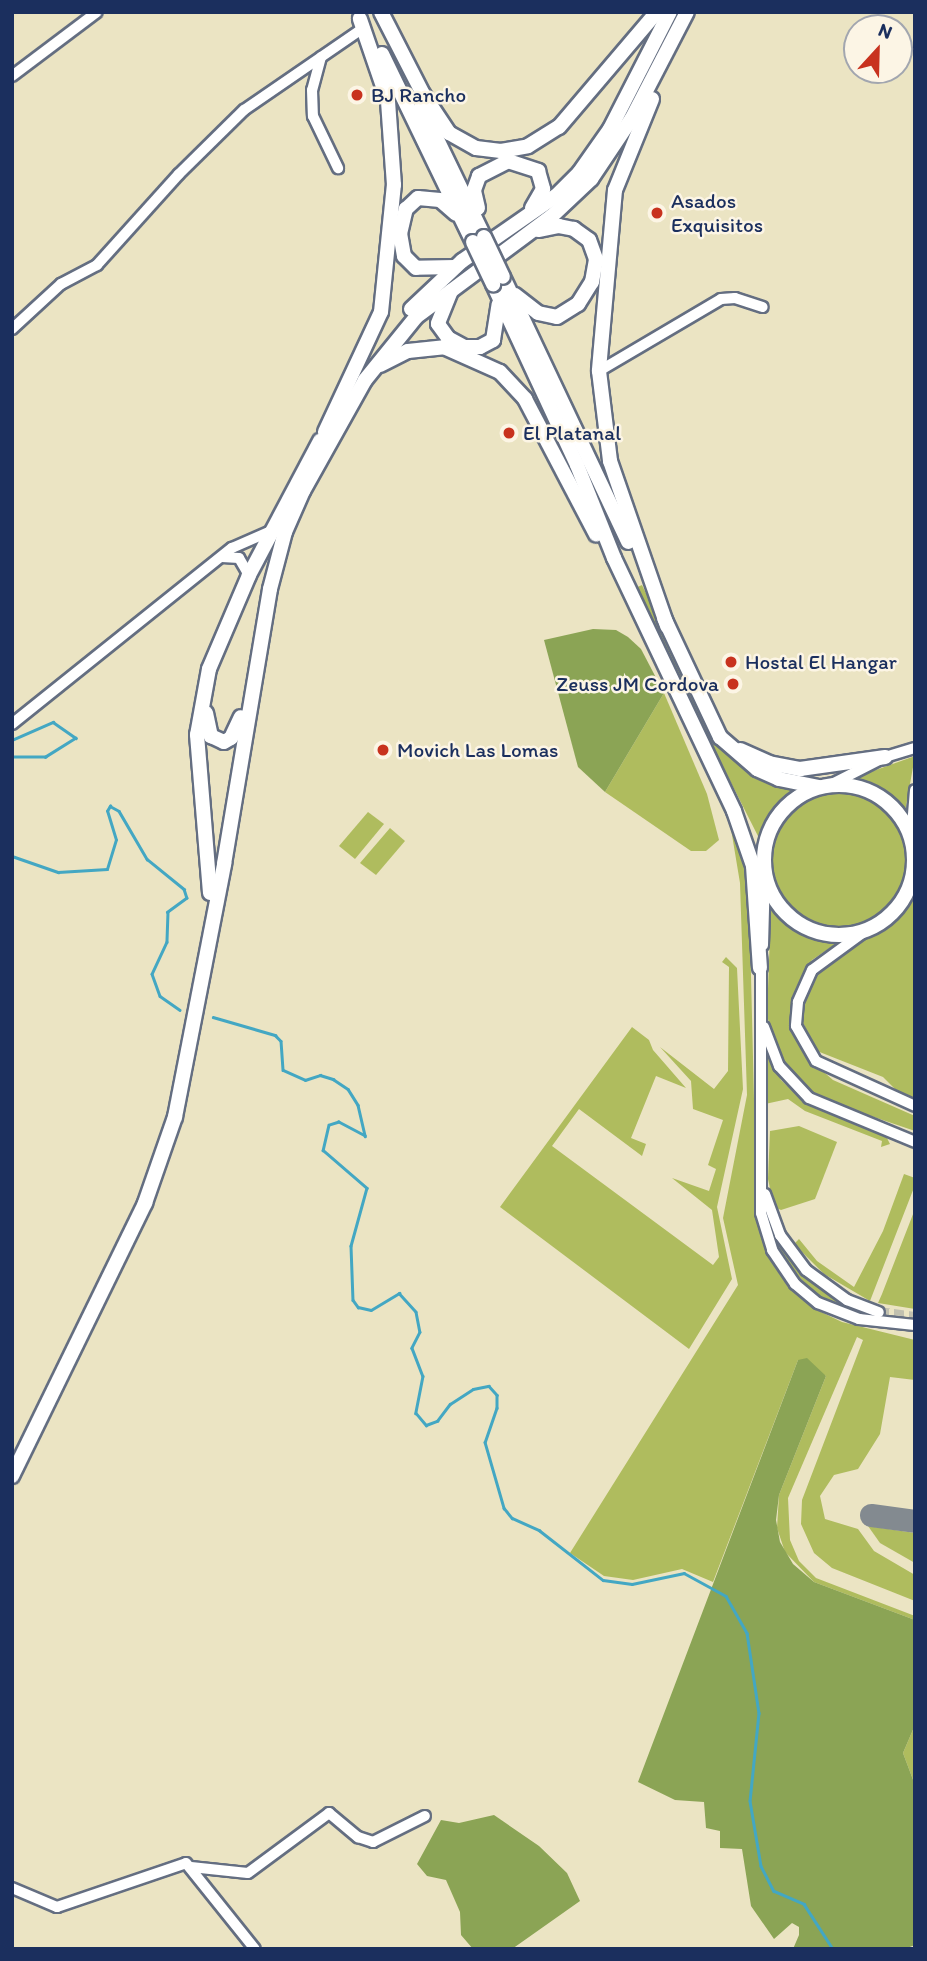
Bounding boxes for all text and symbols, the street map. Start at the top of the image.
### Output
north arrow [843,14,913,84]
text: N [875,18,896,44]
place label: BJ Rancho [371,82,466,108]
marker: BJ Rancho [349,87,365,103]
place label: Asados Exquisitos [671,188,763,238]
marker: Asados Exquisitos [649,205,665,221]
place label: El Platanal [523,420,621,446]
marker: El Platanal [501,425,517,441]
place label: Hostal El Hangar [745,649,897,675]
marker: Hostal El Hangar [723,654,739,670]
place label: Zeuss JM Cordova [555,671,719,697]
marker: Zeuss JM Cordova [725,676,741,692]
place label: Movich Las Lomas [397,737,559,763]
marker: Movich Las Lomas [375,742,391,758]

